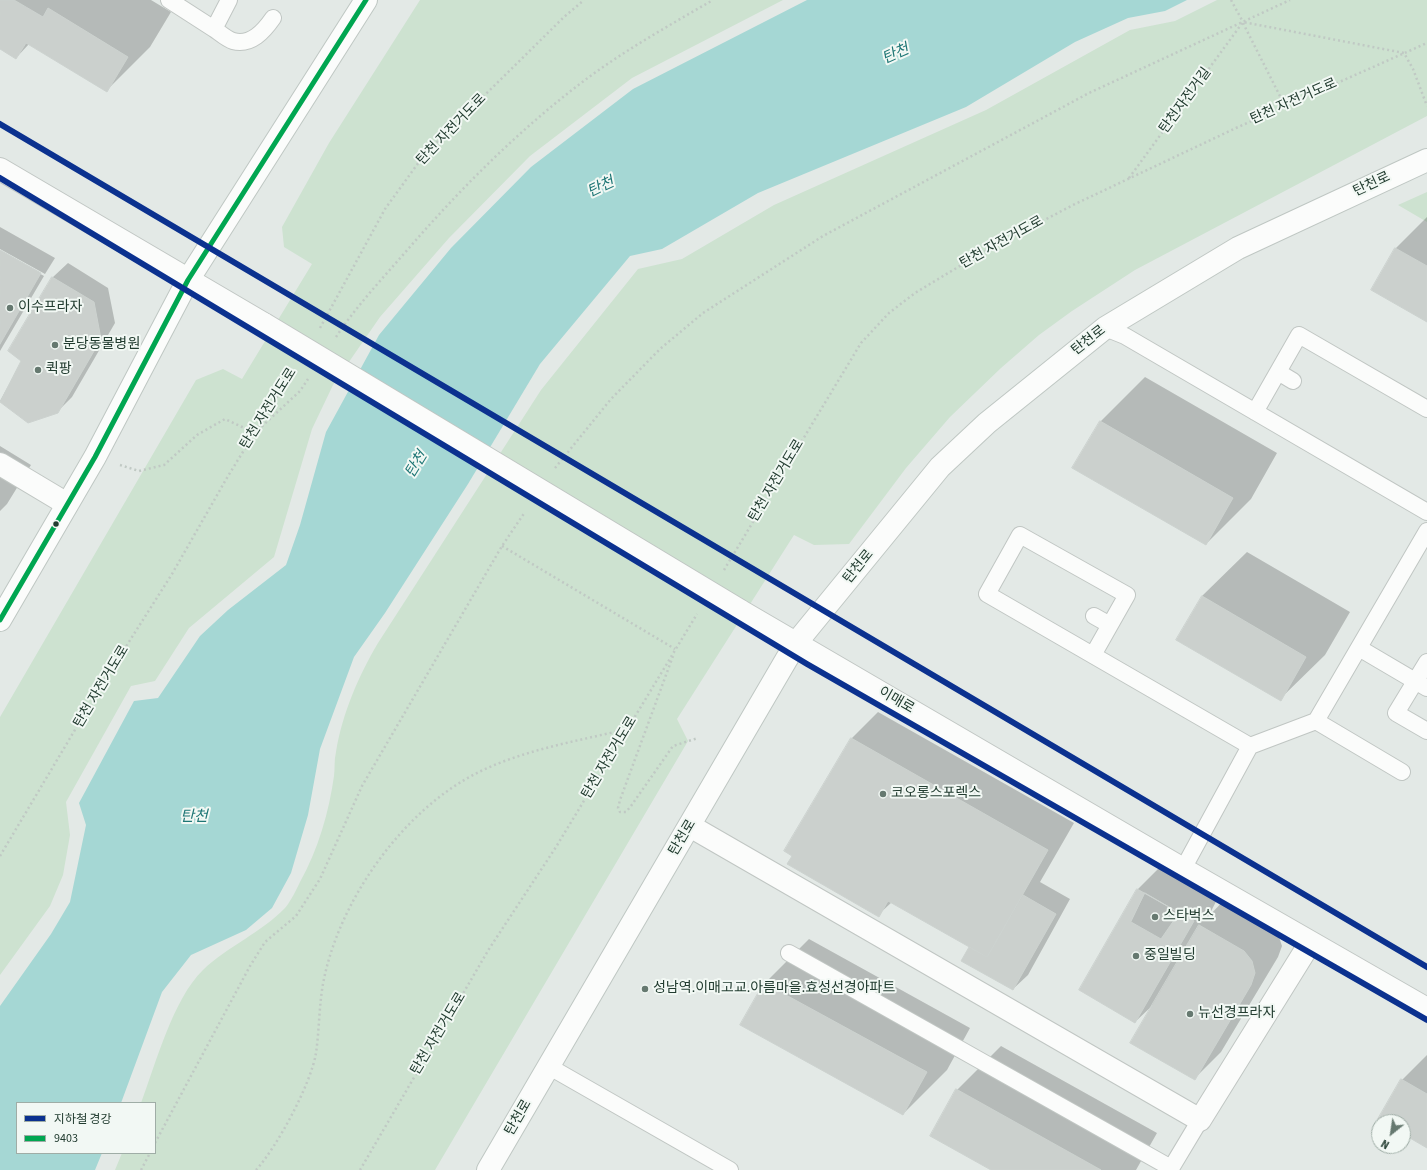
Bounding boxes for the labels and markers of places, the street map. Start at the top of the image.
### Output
place label: 이수프라자 [18,300,82,316]
marker: 이수프라자 [5,303,15,313]
place label: 분당동물병원 [63,337,140,353]
marker: 분당동물병원 [50,340,60,350]
place label: 퀵팡 [46,362,72,378]
marker: 퀵팡 [33,365,43,375]
unlabelled marker [51,519,61,529]
place label: 코오롱스포렉스 [891,786,981,802]
marker: 코오롱스포렉스 [878,789,888,799]
place label: 스타벅스 [1163,909,1215,925]
marker: 스타벅스 [1150,912,1160,922]
place label: 중일빌딩 [1144,948,1196,964]
marker: 중일빌딩 [1131,951,1141,961]
place label: 성남역.이매고교.아름마을.효성선경아파트 [653,981,895,997]
marker: 성남역.이매고교.아름마을.효성선경아파트 [640,984,650,994]
place label: 뉴선경프라자 [1198,1006,1275,1022]
marker: 뉴선경프라자 [1185,1009,1195,1019]

